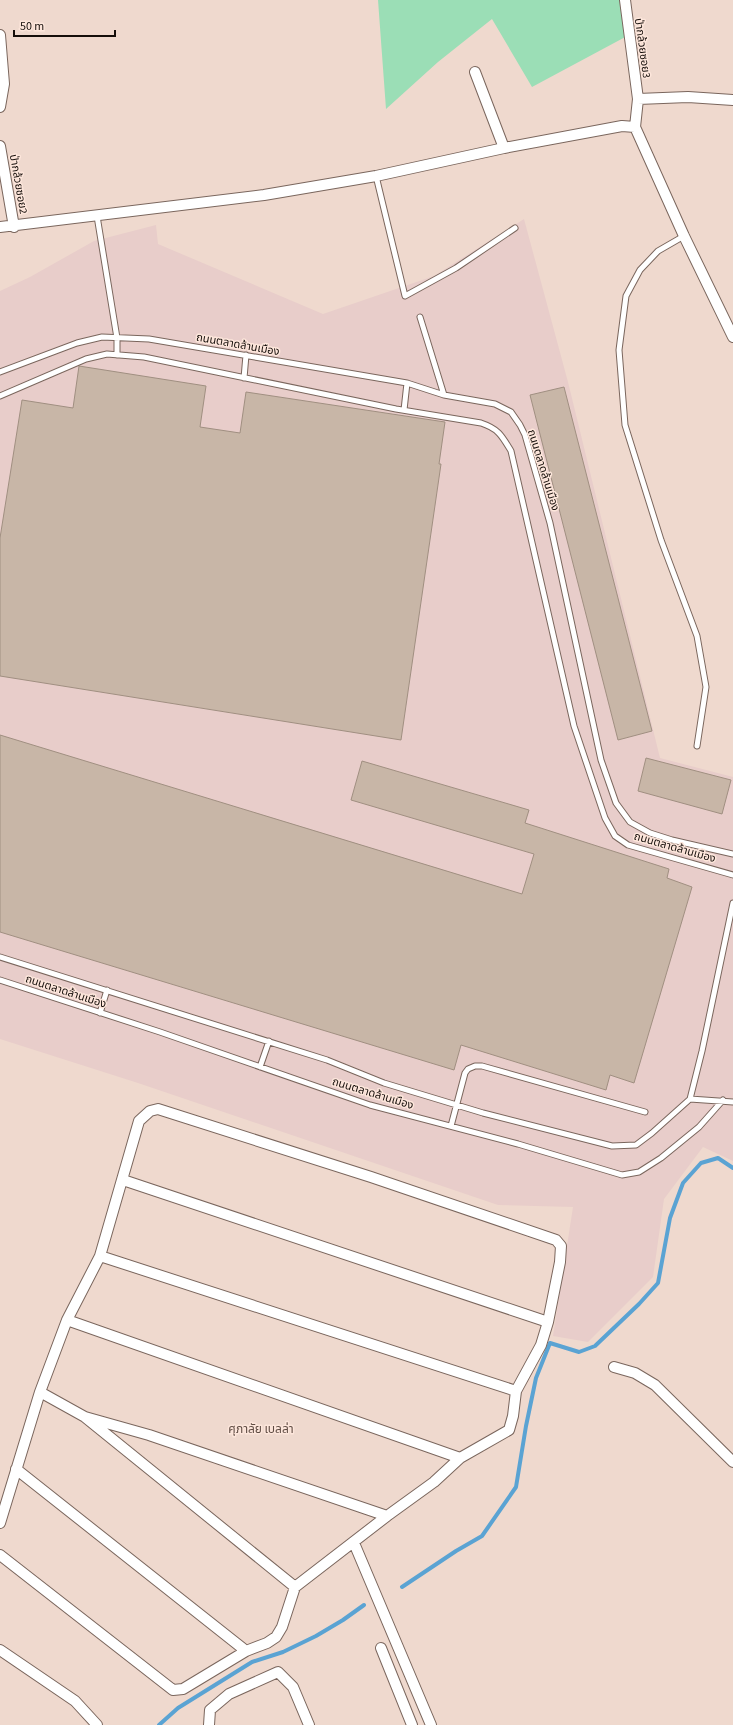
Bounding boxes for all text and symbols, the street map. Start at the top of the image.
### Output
scale bar [14,12,115,38]
street label: ป่ากล้วยซอย3 [631,17,654,79]
text: 50 m [20,18,44,35]
street label: ป่ากล้วยซอย2 [6,153,31,215]
street label: ถนนตลาดล้านเมือง [195,330,281,359]
street label: ถนนตลาดล้านเมือง [524,428,563,513]
street label: ถนนตลาดล้านเมือง [632,829,718,866]
street label: ถนนตลาดล้านเมือง [23,971,108,1012]
street label: ถนนตลาดล้านเมือง [330,1074,415,1113]
district label: ศุภาลัย เบลล่า [228,1421,294,1438]

